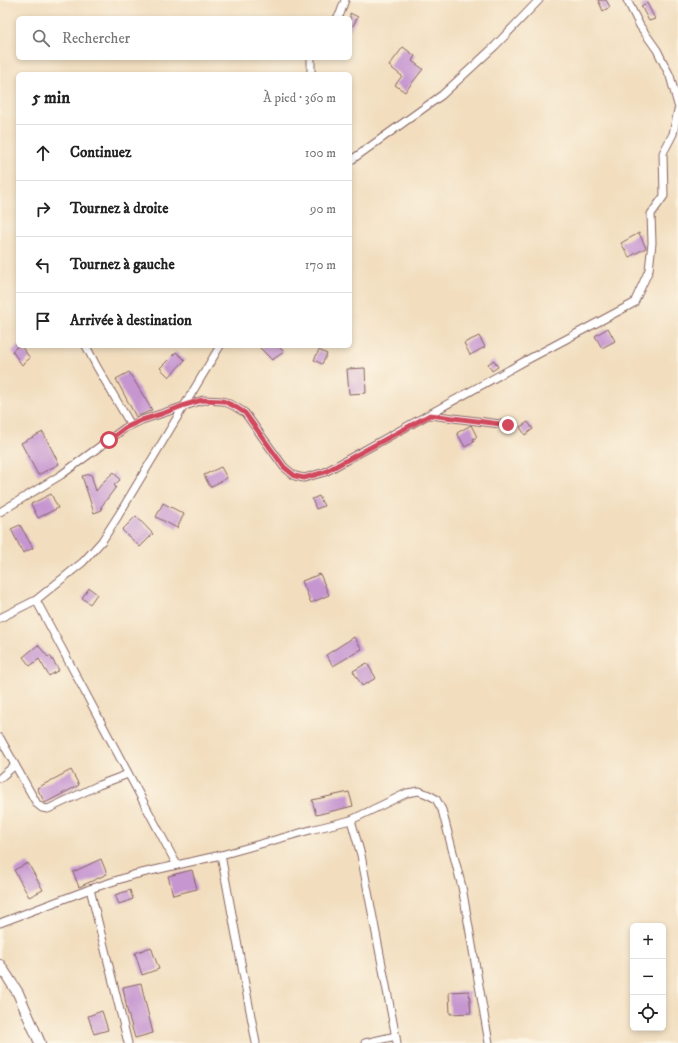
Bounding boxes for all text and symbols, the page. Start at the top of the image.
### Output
search box [16,16,352,60]
icon: search [30,27,52,49]
text: Rechercher [62,29,130,48]
text: 5 min [32,87,70,109]
text: À pied · 360 m [263,90,336,106]
icon: ahead [32,142,54,164]
text: Continuez [70,143,131,162]
text: 100 m [305,145,336,161]
icon: right [32,198,54,220]
text: Tournez à droite [70,199,168,218]
text: 90 m [310,201,336,217]
icon: left [32,254,54,276]
text: Tournez à gauche [70,255,175,274]
text: 170 m [305,257,336,273]
icon: arrive [32,310,54,332]
text: Arrivée à destination [70,311,192,330]
route end [499,416,517,434]
route start [100,431,118,449]
map controls [630,923,666,1031]
button: + [630,923,666,959]
button: − [630,959,666,995]
button: locate [630,995,666,1031]

